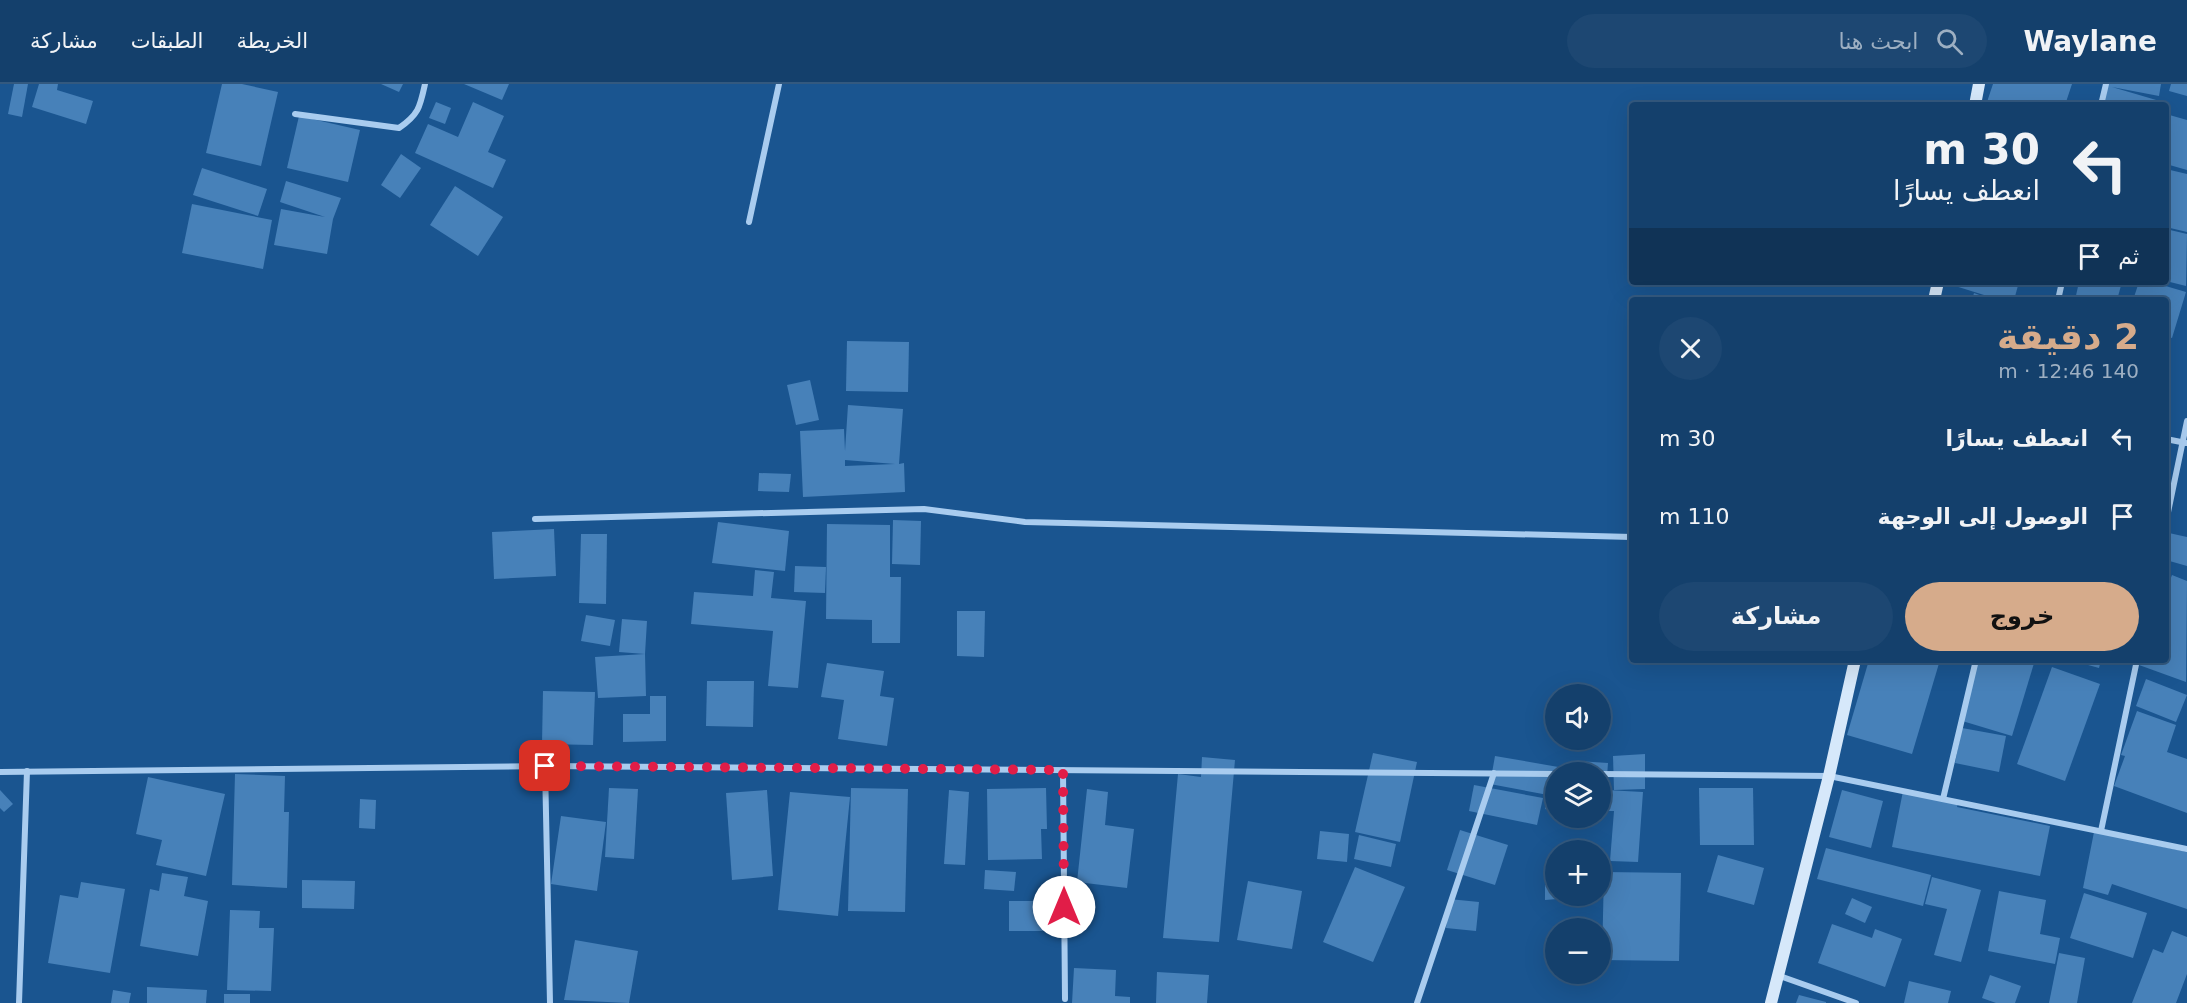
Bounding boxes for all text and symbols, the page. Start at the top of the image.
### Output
search box [1567,14,1987,68]
icon: search [1933,25,1966,58]
text: Waylane [2023,25,2157,58]
text: مشاركة [30,29,98,53]
text: الطبقات [131,29,203,53]
text: الخريطة [236,29,308,53]
text: ابحث هنا [1838,29,1918,54]
text: 30 m [1923,125,2040,174]
icon: left [2061,126,2139,204]
text: انعطف يسارًا [1893,175,2040,206]
icon: arrive [2073,240,2106,273]
text: ثم [2118,244,2139,269]
text: 2 دقيقة [1997,316,2139,357]
button: close [1659,317,1722,380]
text: 140 m · 12:46 [1998,359,2139,383]
icon: left [2106,422,2139,455]
text: 30 m [1659,426,1715,451]
text: انعطف يسارًا [1945,426,2088,451]
icon: arrive [2106,500,2139,533]
text: 110 m [1659,504,1729,529]
text: الوصول إلى الوجهة [1878,504,2088,529]
button: مشاركة [1659,582,1893,651]
button: خروج [1905,582,2139,651]
map controls [1545,684,1611,984]
button: sound [1545,684,1611,750]
pin [519,740,570,791]
icon: arrive [528,749,561,782]
button: layers [1545,762,1611,828]
button: + [1545,840,1611,906]
position arrow [1032,875,1096,939]
button: − [1545,918,1611,984]

